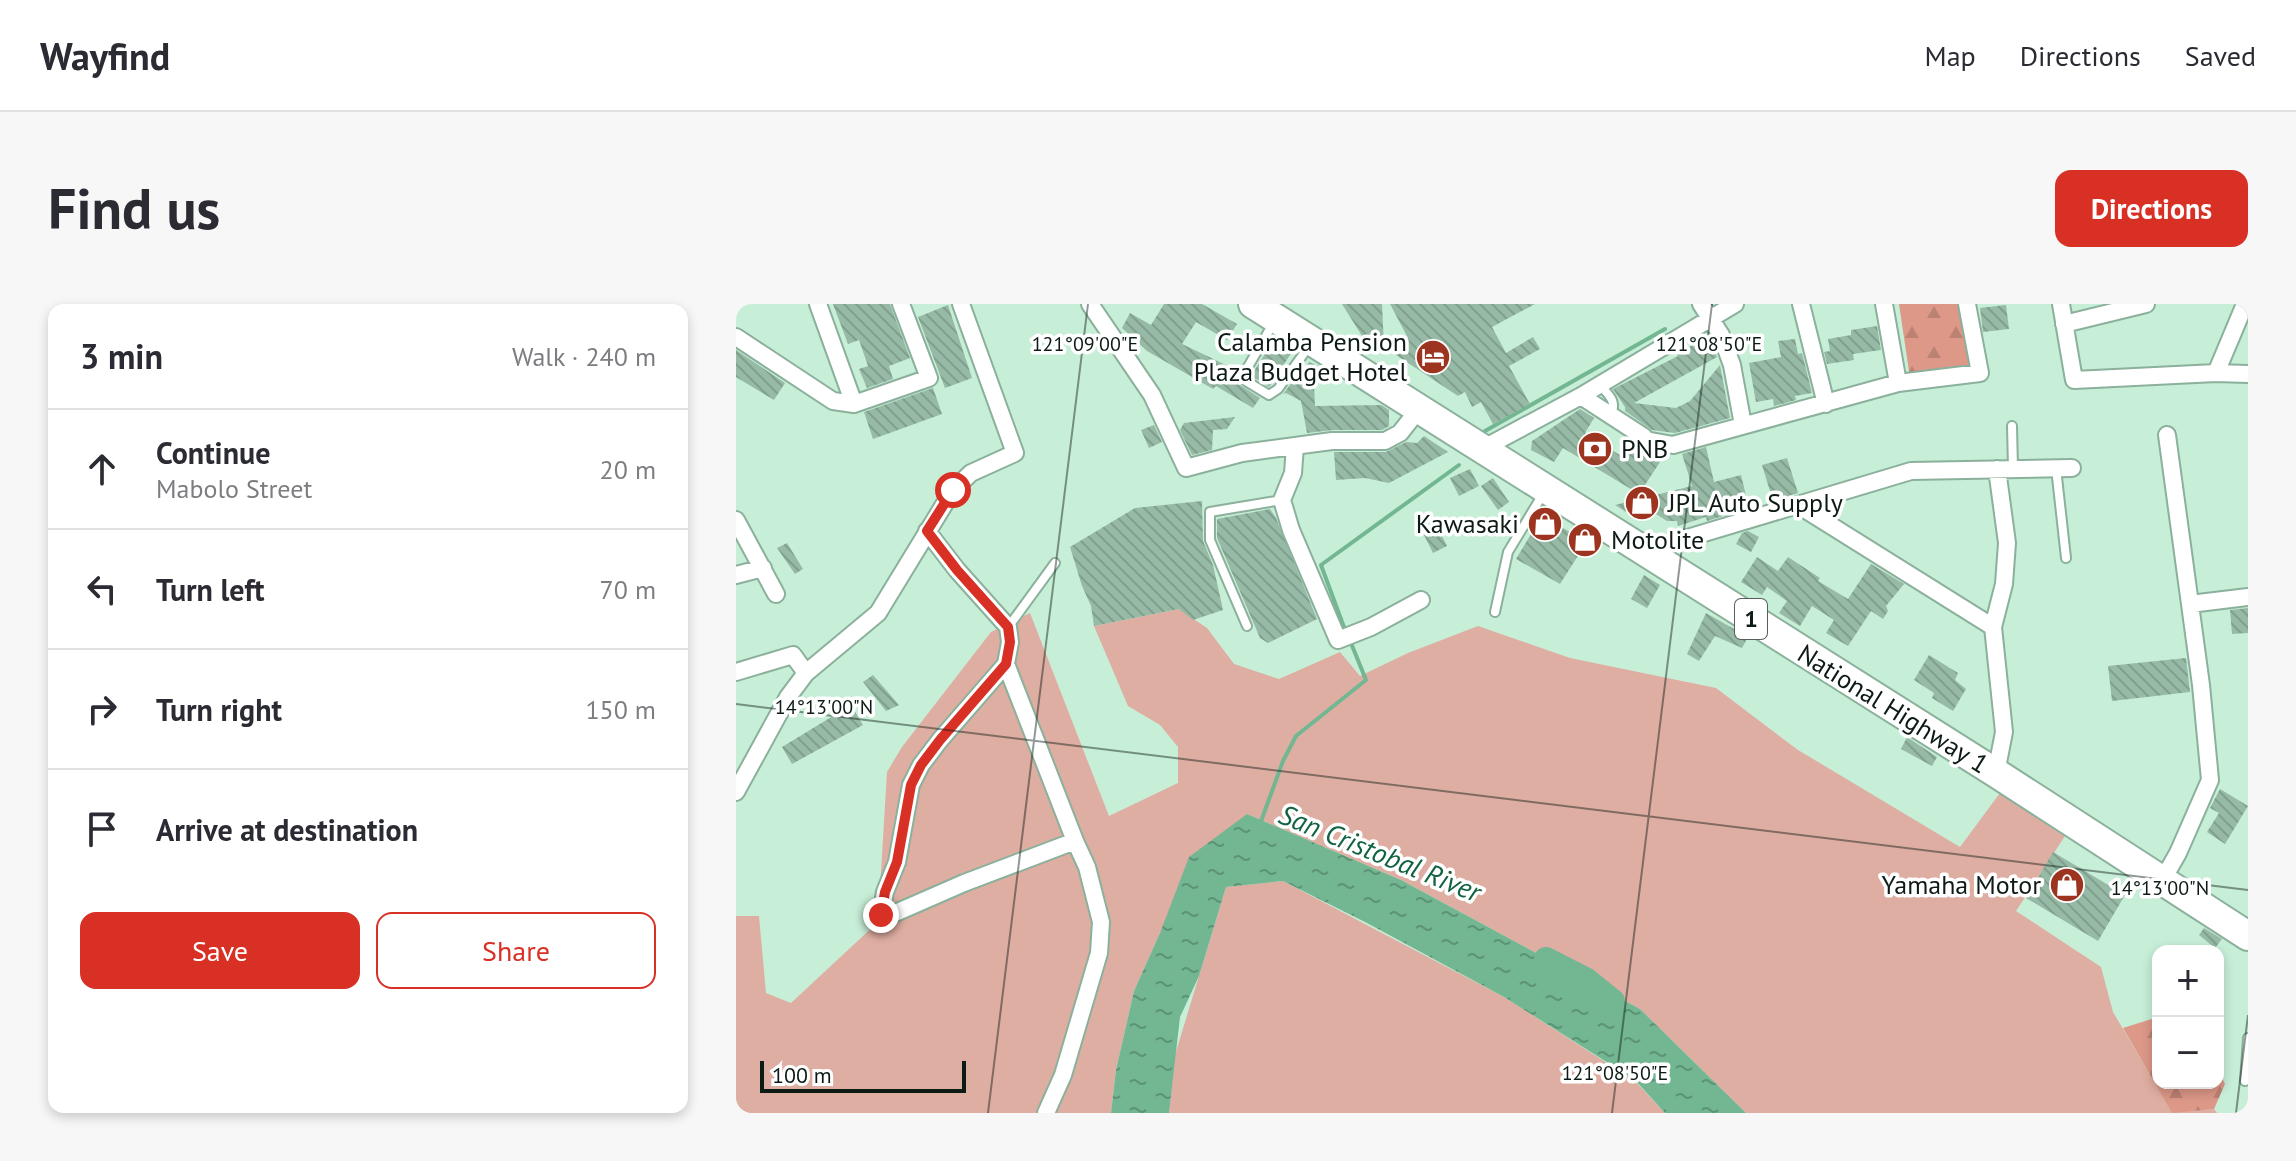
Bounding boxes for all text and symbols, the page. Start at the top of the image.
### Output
text: Wayfind [40,31,170,80]
text: Map [1925,37,1976,74]
text: Directions [2020,37,2141,74]
text: Saved [2185,37,2256,74]
button: Directions [2055,170,2248,247]
text: Find us [48,172,220,244]
place label: Calamba Pension Plaza Budget Hotel [1194,325,1407,388]
text: 121°09'00"E [1032,331,1138,357]
text: 121°08'50"E [1656,331,1762,357]
text: 3 min [80,334,163,378]
hotel icon: Calamba Pension Plaza Budget Hotel [1414,338,1452,376]
text: Walk · 240 m [512,340,656,373]
bank icon: PNB [1576,430,1614,468]
place label: PNB [1621,432,1668,465]
text: Continue [156,433,270,472]
icon: ahead [80,447,124,491]
text: 20 m [600,453,656,486]
text: Mabolo Street [156,472,312,505]
route start [935,472,971,508]
shop icon: JPL Auto Supply [1623,484,1661,522]
place label: JPL Auto Supply [1667,486,1843,519]
shop icon: Kawasaki [1526,505,1564,543]
place label: Kawasaki [1416,507,1519,540]
shop icon: Motolite [1566,521,1604,559]
place label: Motolite [1611,523,1704,556]
icon: left [80,567,124,611]
text: Turn left [156,570,264,609]
text: 70 m [600,573,656,606]
road number: 1 [1735,599,1767,639]
street label: National Highway 1 [1792,637,1995,781]
icon: right [80,687,124,731]
text: Turn right [156,690,282,729]
text: 150 m [585,693,656,726]
text: 14°13'00"N [775,694,873,720]
water label: San Cristobal River [1274,795,1488,911]
icon: arrive [80,807,124,851]
text: Arrive at destination [156,810,418,849]
shop icon: Yamaha Motor [2048,866,2086,904]
place label: Yamaha Motor [1882,868,2041,901]
text: 14°13'00"N [2111,875,2209,901]
route end [863,897,899,933]
button: Save [80,912,360,989]
button: Share [376,912,656,989]
map controls [2152,945,2224,1089]
button: + [2152,945,2224,1017]
button: − [2152,1017,2224,1089]
scale bar [760,1057,966,1093]
text: 121°08'50"E [1562,1060,1668,1086]
text: 100 m [772,1061,832,1089]

